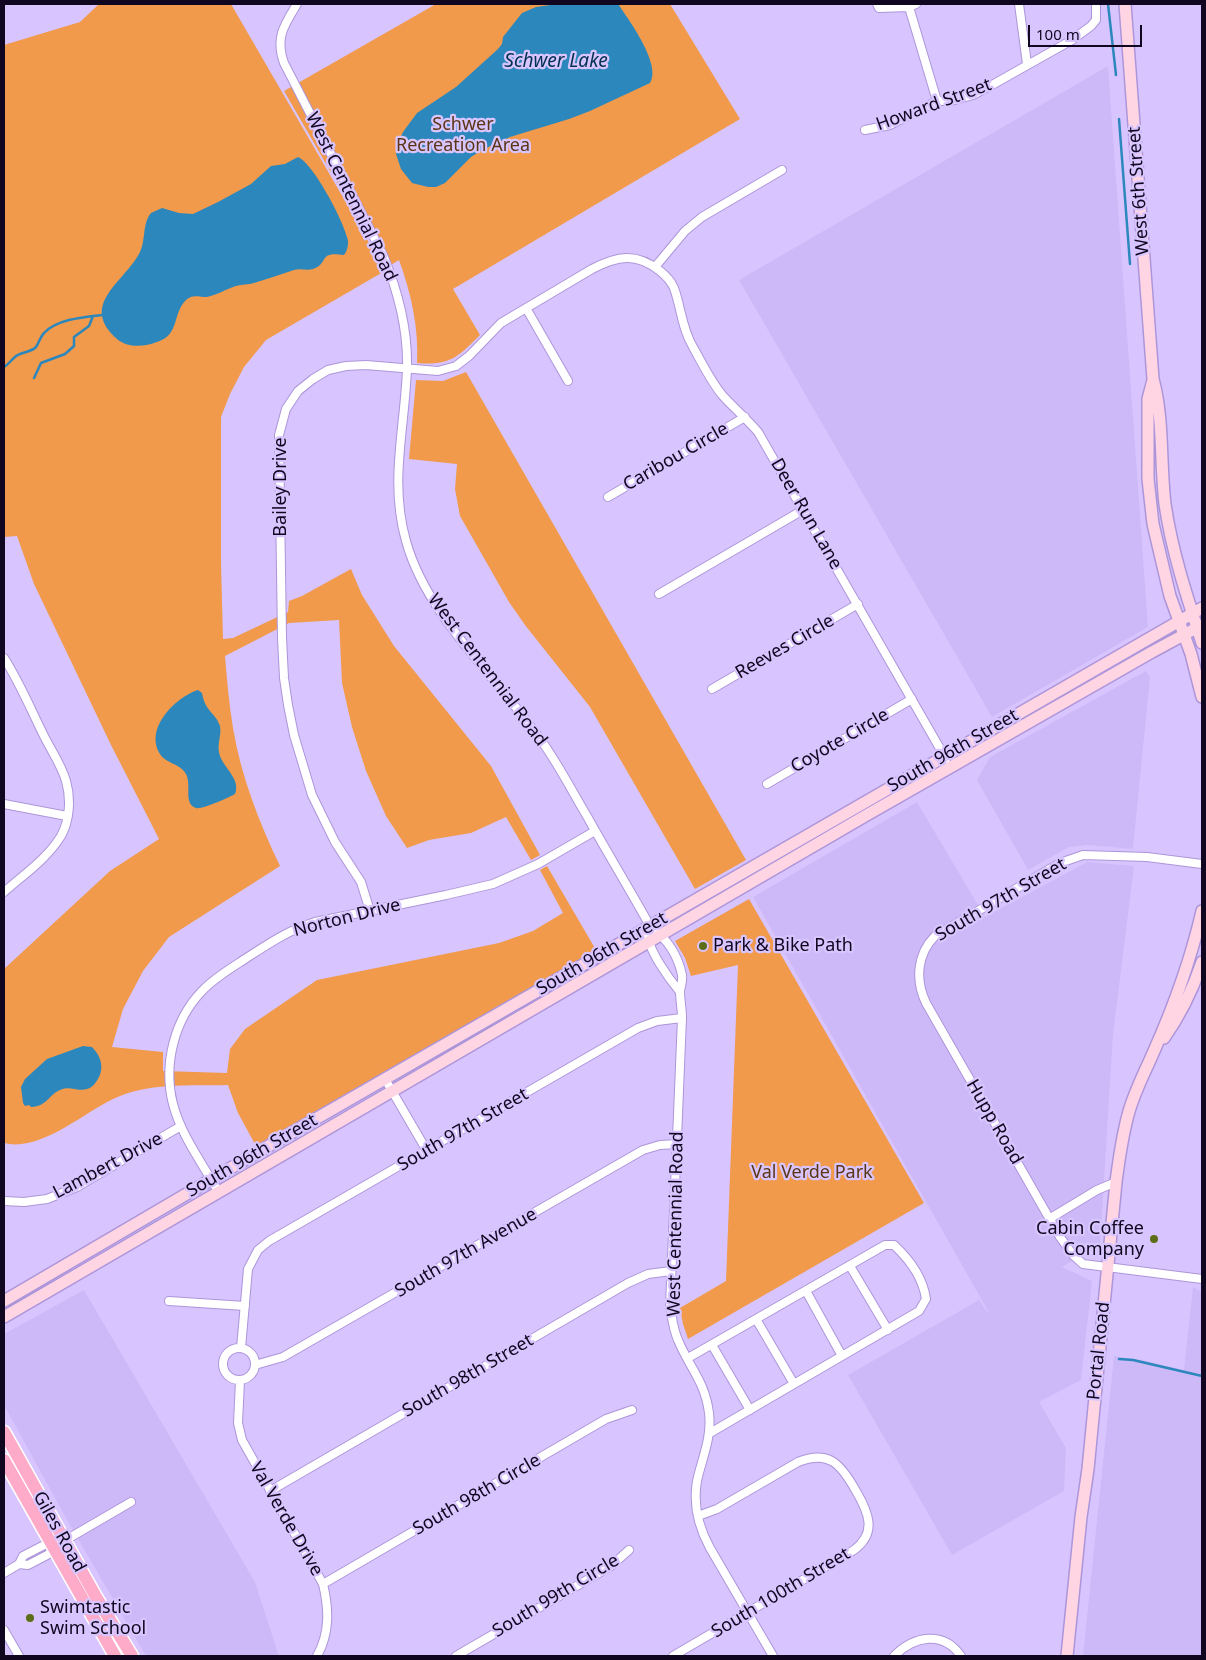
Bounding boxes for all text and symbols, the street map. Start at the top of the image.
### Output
scale bar [1031,15,1145,47]
text: 100 m [1036,24,1080,44]
water label: Schwer Lake [504,51,608,73]
street label: Howard Street [873,74,995,136]
street label: West Centennial Road [301,109,401,285]
park label: Schwer Recreation Area [396,114,530,156]
street label: West 6th Street [1124,126,1154,256]
street label: Caribou Circle [620,418,732,496]
street label: Bailey Drive [270,437,292,537]
street label: Deer Run Lane [766,455,846,573]
street label: West Centennial Road [423,590,551,750]
street label: Reeves Circle [732,610,838,684]
street label: Coyote Circle [787,704,893,778]
street label: South 96th Street [884,705,1022,797]
street label: South 97th Street [932,854,1070,946]
street label: Norton Drive [291,894,403,942]
street label: South 96th Street [533,908,671,1000]
place label: Park & Bike Path [713,935,853,957]
marker: Park & Bike Path [697,940,709,952]
street label: Hupp Road [961,1076,1027,1168]
street label: South 97th Street [394,1084,532,1176]
street label: South 96th Street [183,1110,321,1202]
street label: Lambert Drive [50,1128,166,1204]
street label: West Centennial Road [664,1131,688,1317]
park label: Val Verde Park [751,1162,873,1184]
street label: South 97th Avenue [391,1204,541,1302]
place label: Cabin Coffee Company [1036,1218,1144,1260]
marker: Cabin Coffee Company [1148,1233,1160,1245]
street label: Portal Road [1083,1301,1115,1401]
street label: South 98th Street [399,1330,537,1422]
street label: South 98th Circle [409,1450,545,1540]
street label: Val Verde Drive [245,1458,327,1580]
street label: Giles Road [28,1488,90,1576]
street label: South 100th Street [708,1543,854,1643]
street label: South 99th Circle [489,1550,623,1642]
place label: Swimtastic Swim School [40,1597,146,1640]
marker: Swimtastic Swim School [24,1612,36,1624]

